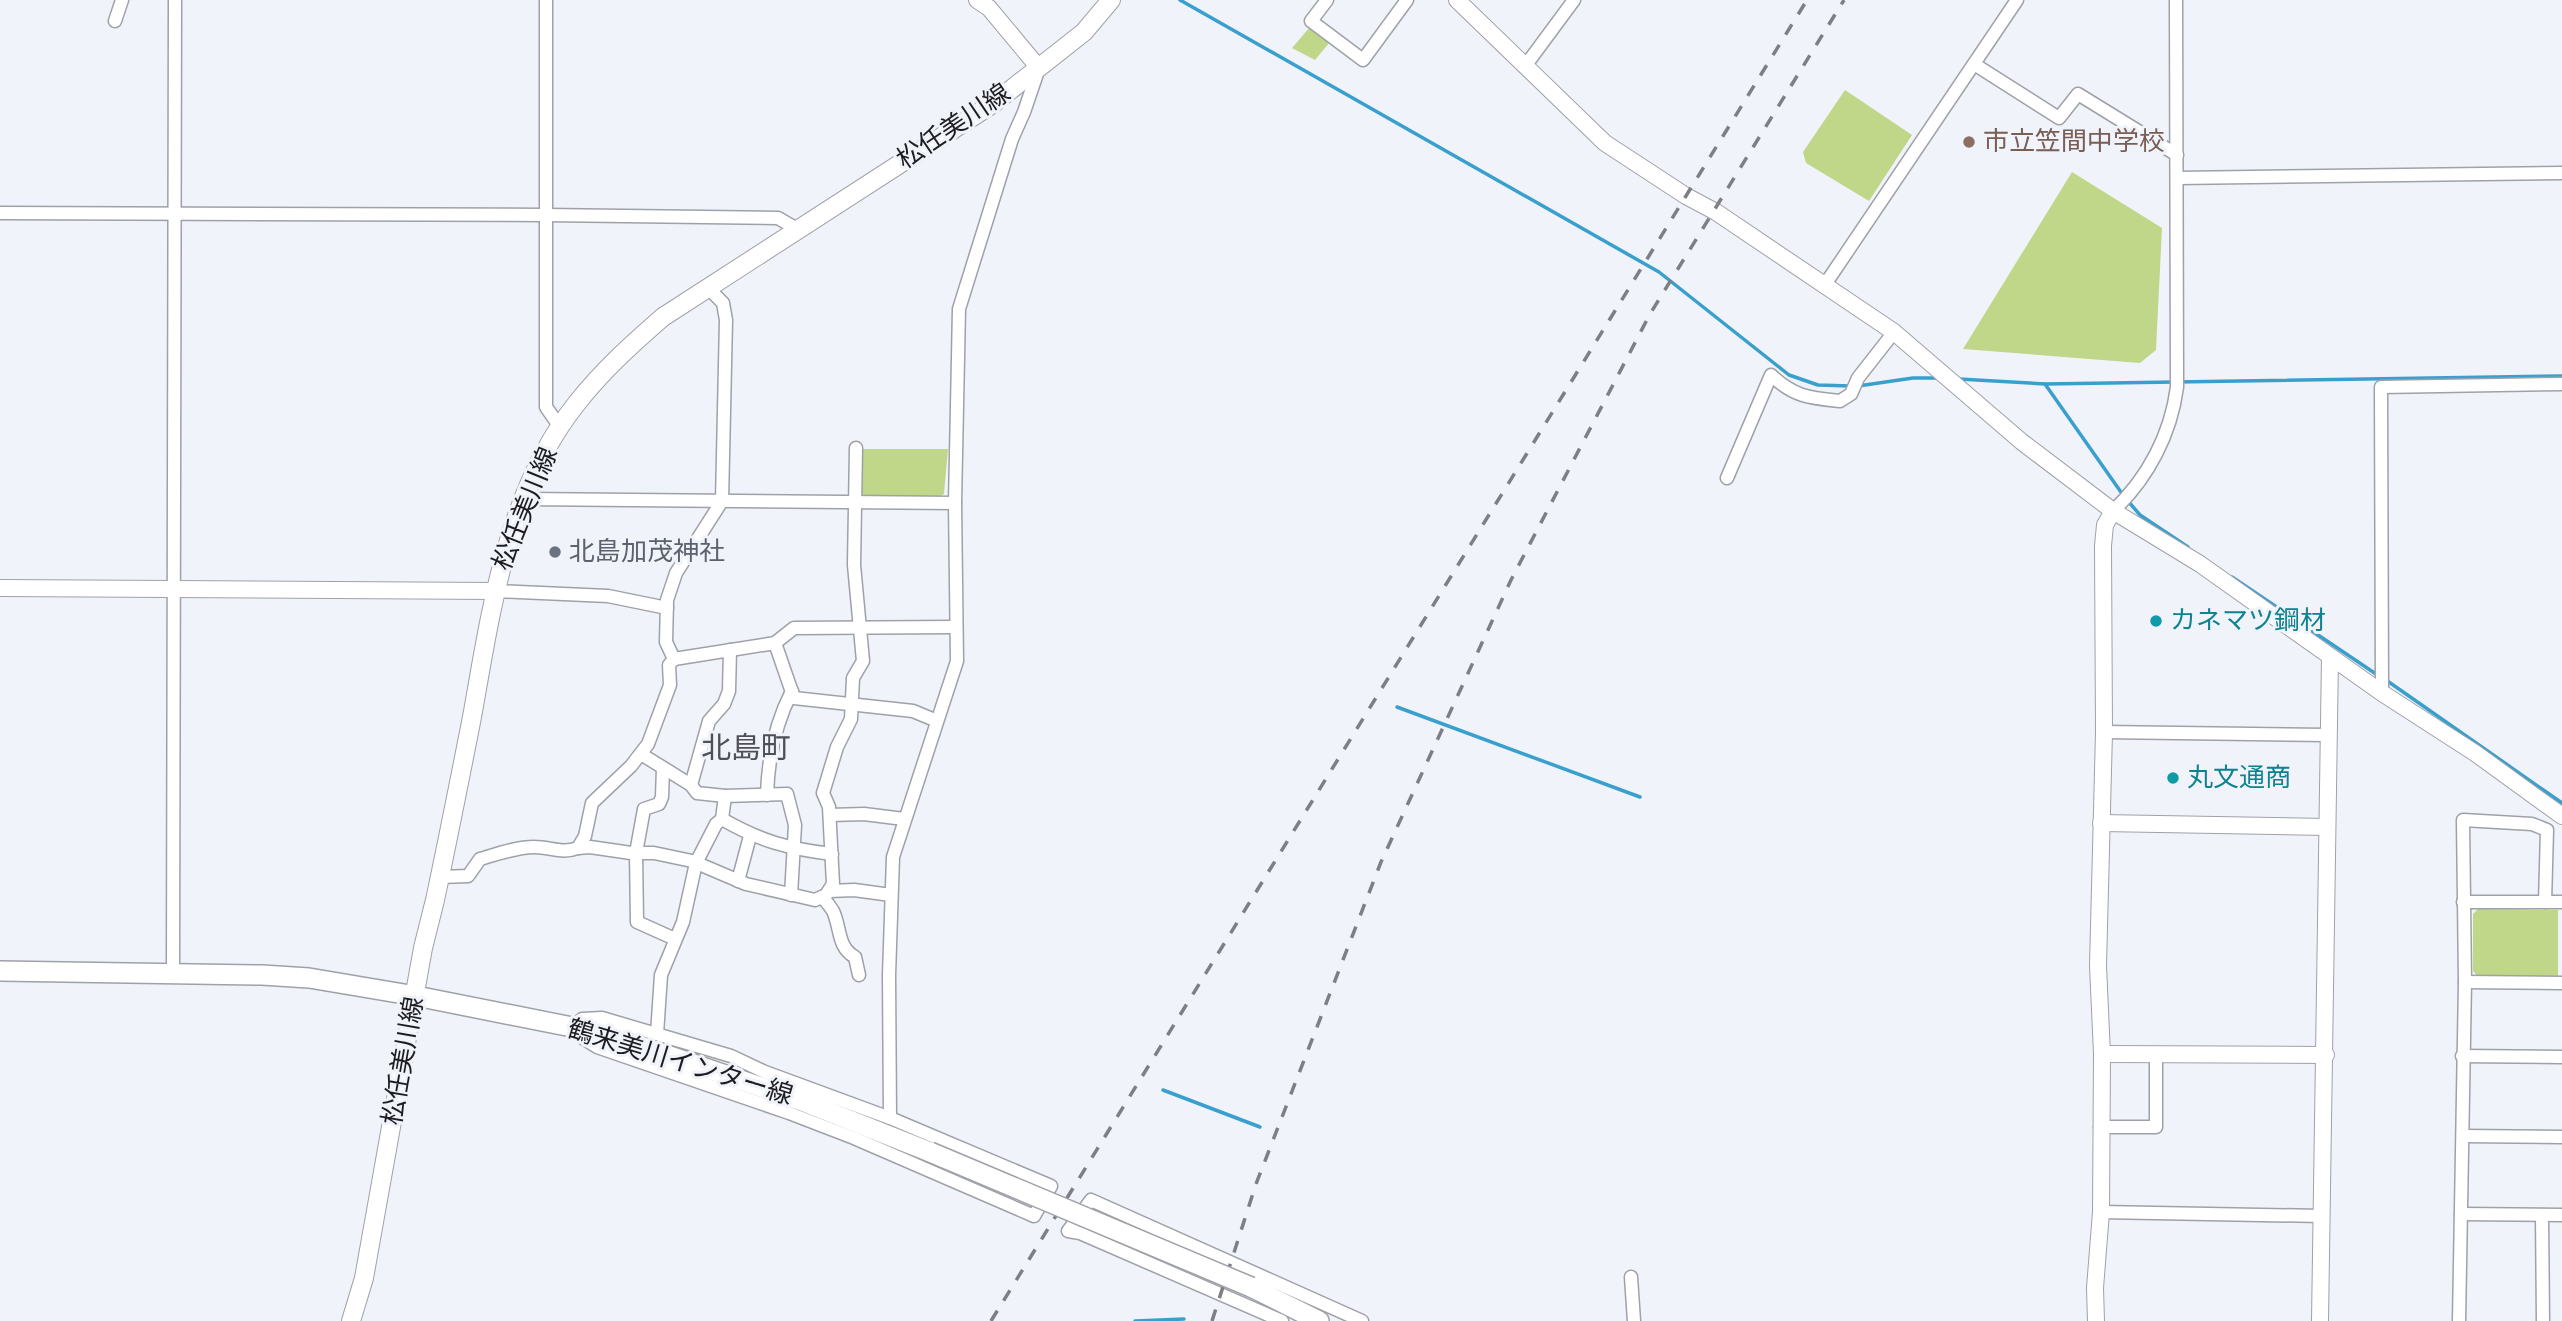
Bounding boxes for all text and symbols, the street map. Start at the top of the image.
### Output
street label: 松任美川線 [891,78,1017,176]
place label: 市立笠間中学校 [1983,127,2165,158]
marker: 市立笠間中学校 [1961,134,1977,150]
street label: 松任美川線 [487,443,565,575]
place label: 北島加茂神社 [569,537,725,568]
marker: 北島加茂神社 [547,544,563,560]
place label: カネマツ鋼材 [2170,606,2326,637]
marker: カネマツ鋼材 [2148,613,2164,629]
district label: 北島町 [701,731,791,767]
place label: 丸文通商 [2187,763,2291,794]
marker: 丸文通商 [2165,770,2181,786]
street label: 松任美川線 [377,994,431,1128]
street label: 鶴来美川インター線 [564,1014,796,1112]

